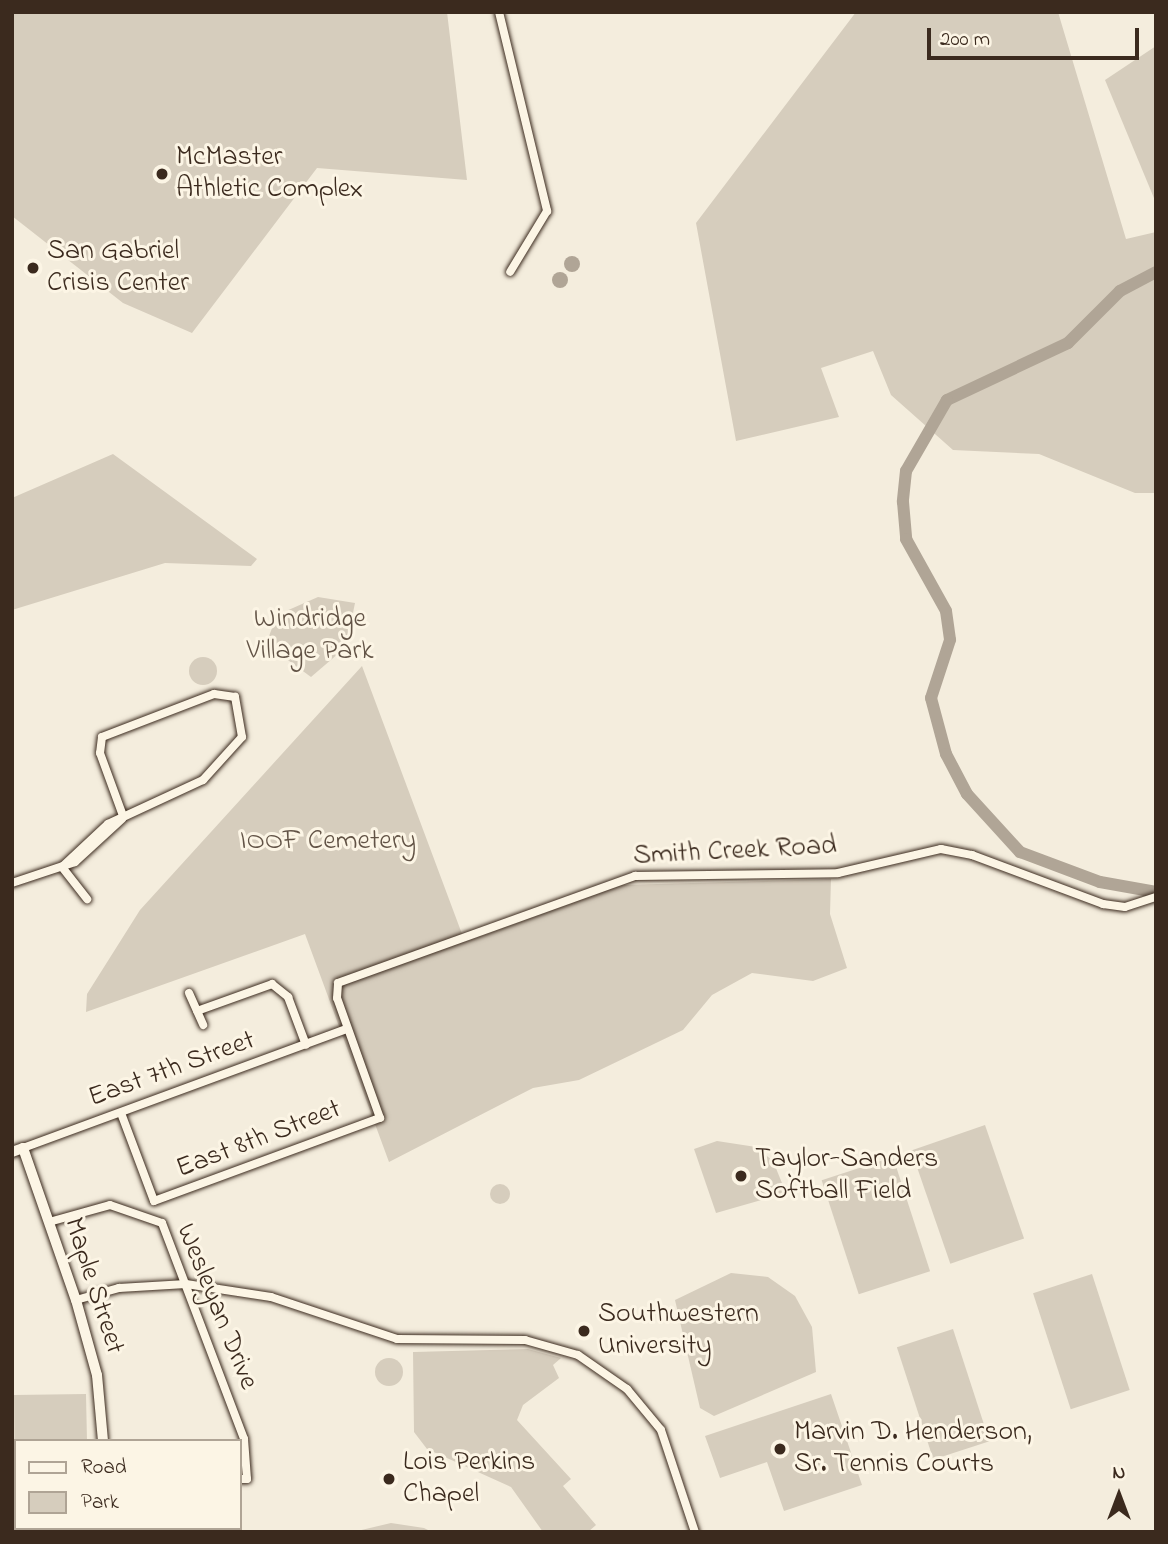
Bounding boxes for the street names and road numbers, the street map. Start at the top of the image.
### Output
street label: Smith Creek Road [632,830,838,874]
street label: East 7th Street [84,1024,260,1116]
street label: East 8th Street [172,1093,346,1187]
street label: Maple Street [55,1214,131,1358]
street label: Wesleyan Drive [168,1219,264,1395]

